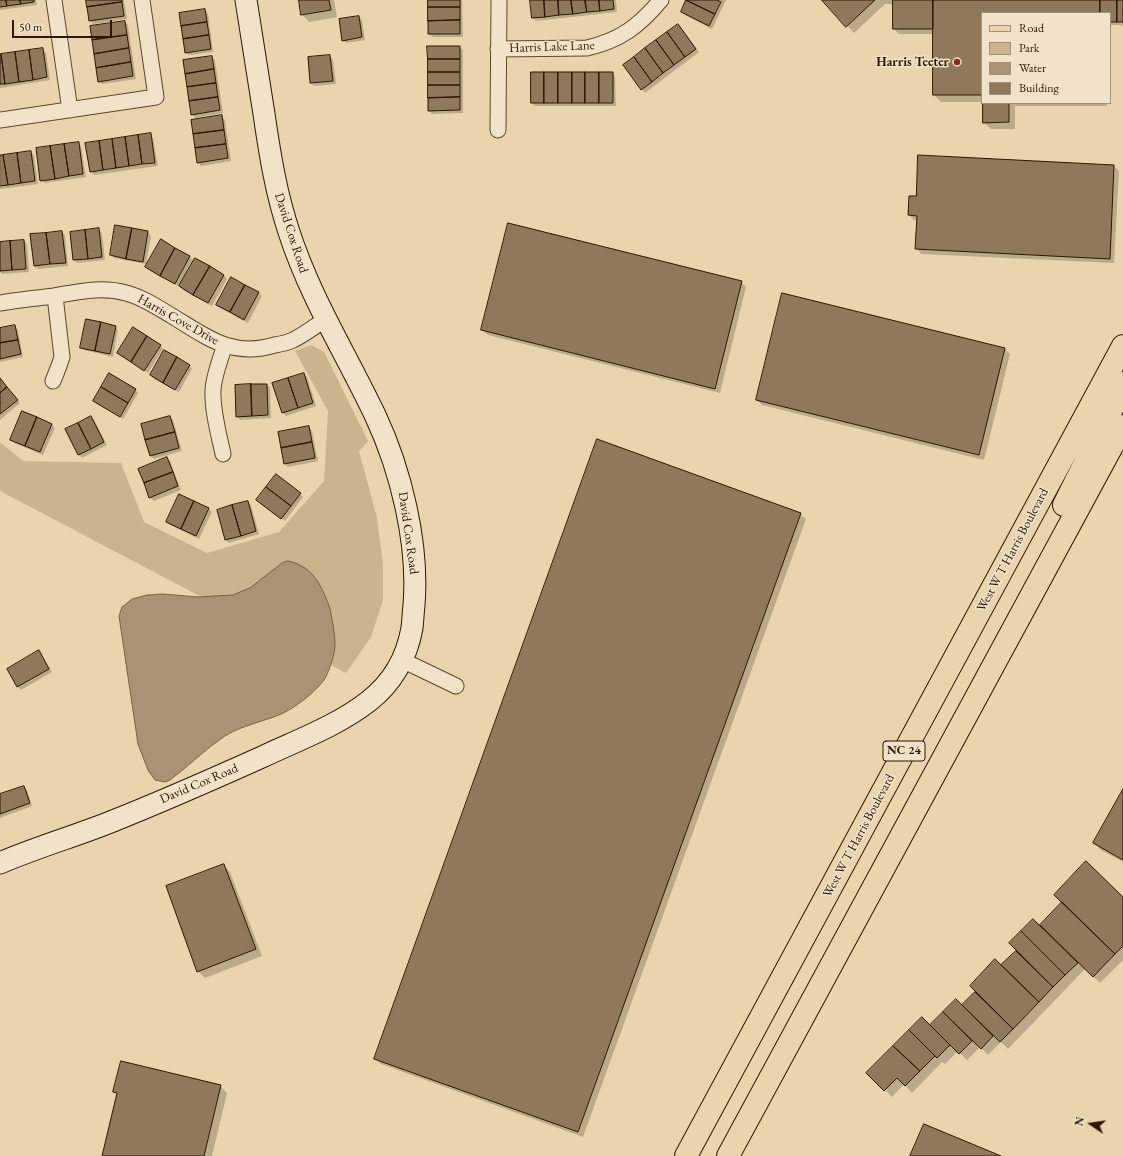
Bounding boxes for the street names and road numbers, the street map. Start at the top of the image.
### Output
street label: Harris Lake Lane [509,38,595,56]
street label: David Cox Road [271,191,311,275]
street label: Harris Cove Drive [135,291,221,349]
street label: West W T Harris Boulevard [974,486,1052,614]
street label: David Cox Road [394,491,422,575]
road number: NC 24 [883,741,925,761]
street label: David Cox Road [158,761,240,807]
street label: West W T Harris Boulevard [820,772,898,900]

